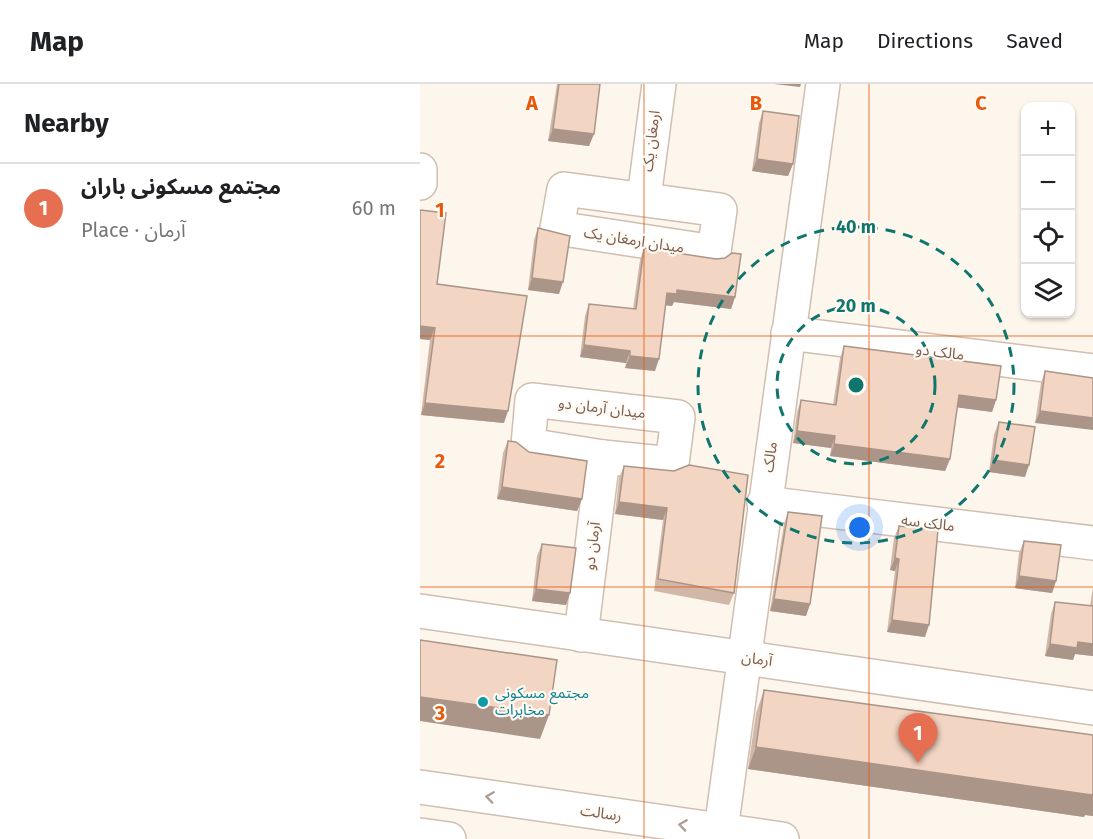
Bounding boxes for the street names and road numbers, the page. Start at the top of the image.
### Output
street label: ارمغان یک [638,109,664,173]
street label: میدان ارمغان یک [583,223,685,257]
street label: مالک دو [915,340,965,364]
street label: میدان آرمان دو [557,394,647,422]
street label: مالک [759,441,781,473]
street label: مالک سه [900,511,956,535]
street label: آرمان دو [580,520,604,571]
street label: آرمان [740,648,774,670]
street label: رسالت [579,801,623,825]

